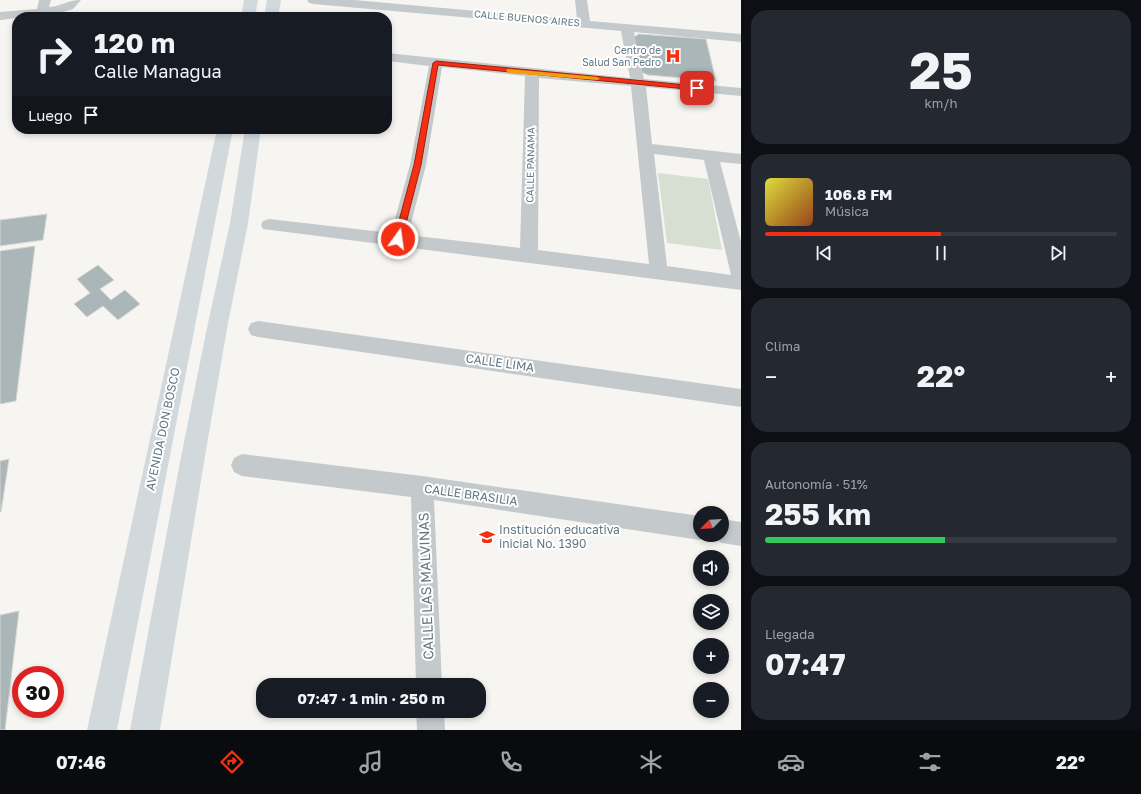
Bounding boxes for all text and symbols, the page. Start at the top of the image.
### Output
street label: CALLE BUENOS AIRES [473,7,581,29]
text: 120 m [94,26,175,59]
icon: right [28,28,80,80]
text: 25 [909,38,973,100]
place label: Centro de Salud San Pedro [582,44,661,68]
hospital icon: Centro de Salud San Pedro [664,47,682,65]
text: Calle Managua [94,60,222,82]
pin [680,71,714,105]
icon: arrive [686,77,708,99]
text: km/h [924,95,958,111]
icon: arrive [80,104,102,126]
text: Luego [28,106,72,124]
street label: CALLE PANAMA [523,127,537,203]
text: 106.8 FM [825,185,892,203]
text: Música [825,203,869,219]
position arrow [377,218,419,260]
icon: previous [813,242,835,264]
icon: pause [930,242,952,264]
icon: next [1047,242,1069,264]
text: Clima [765,338,800,354]
street label: CALLE LIMA [465,350,535,375]
text: 22° [917,358,965,394]
text: − [765,363,777,390]
text: + [1105,363,1117,390]
street label: AVENIDA DON BOSCO [142,366,183,492]
text: Autonomía · 51% [765,476,868,492]
street label: CALLE BRASILIA [423,481,519,508]
text: 255 km [765,496,871,532]
north arrow [693,506,729,542]
map controls [693,506,729,718]
street label: CALLE LAS MALVINAS [414,512,437,660]
place label: Institución educativa inicial No. 1390 [499,522,620,551]
school or university icon: Institución educativa inicial No. 1390 [478,528,496,546]
button: sound [693,550,729,586]
button: layers [693,594,729,630]
text: Llegada [765,626,815,642]
button: + [693,638,729,674]
text: 07:47 [765,646,846,682]
speed limit sign: 30 [12,666,64,718]
button: − [693,682,729,718]
text: 07:47 · 1 min · 250 m [297,689,445,707]
icon: directions [218,748,246,776]
icon: music [357,748,385,776]
icon: phone [497,748,525,776]
icon: climate [637,748,665,776]
icon: car [777,748,805,776]
icon: filters [916,748,944,776]
text: 07:46 [56,751,106,773]
text: 22° [1056,751,1085,773]

